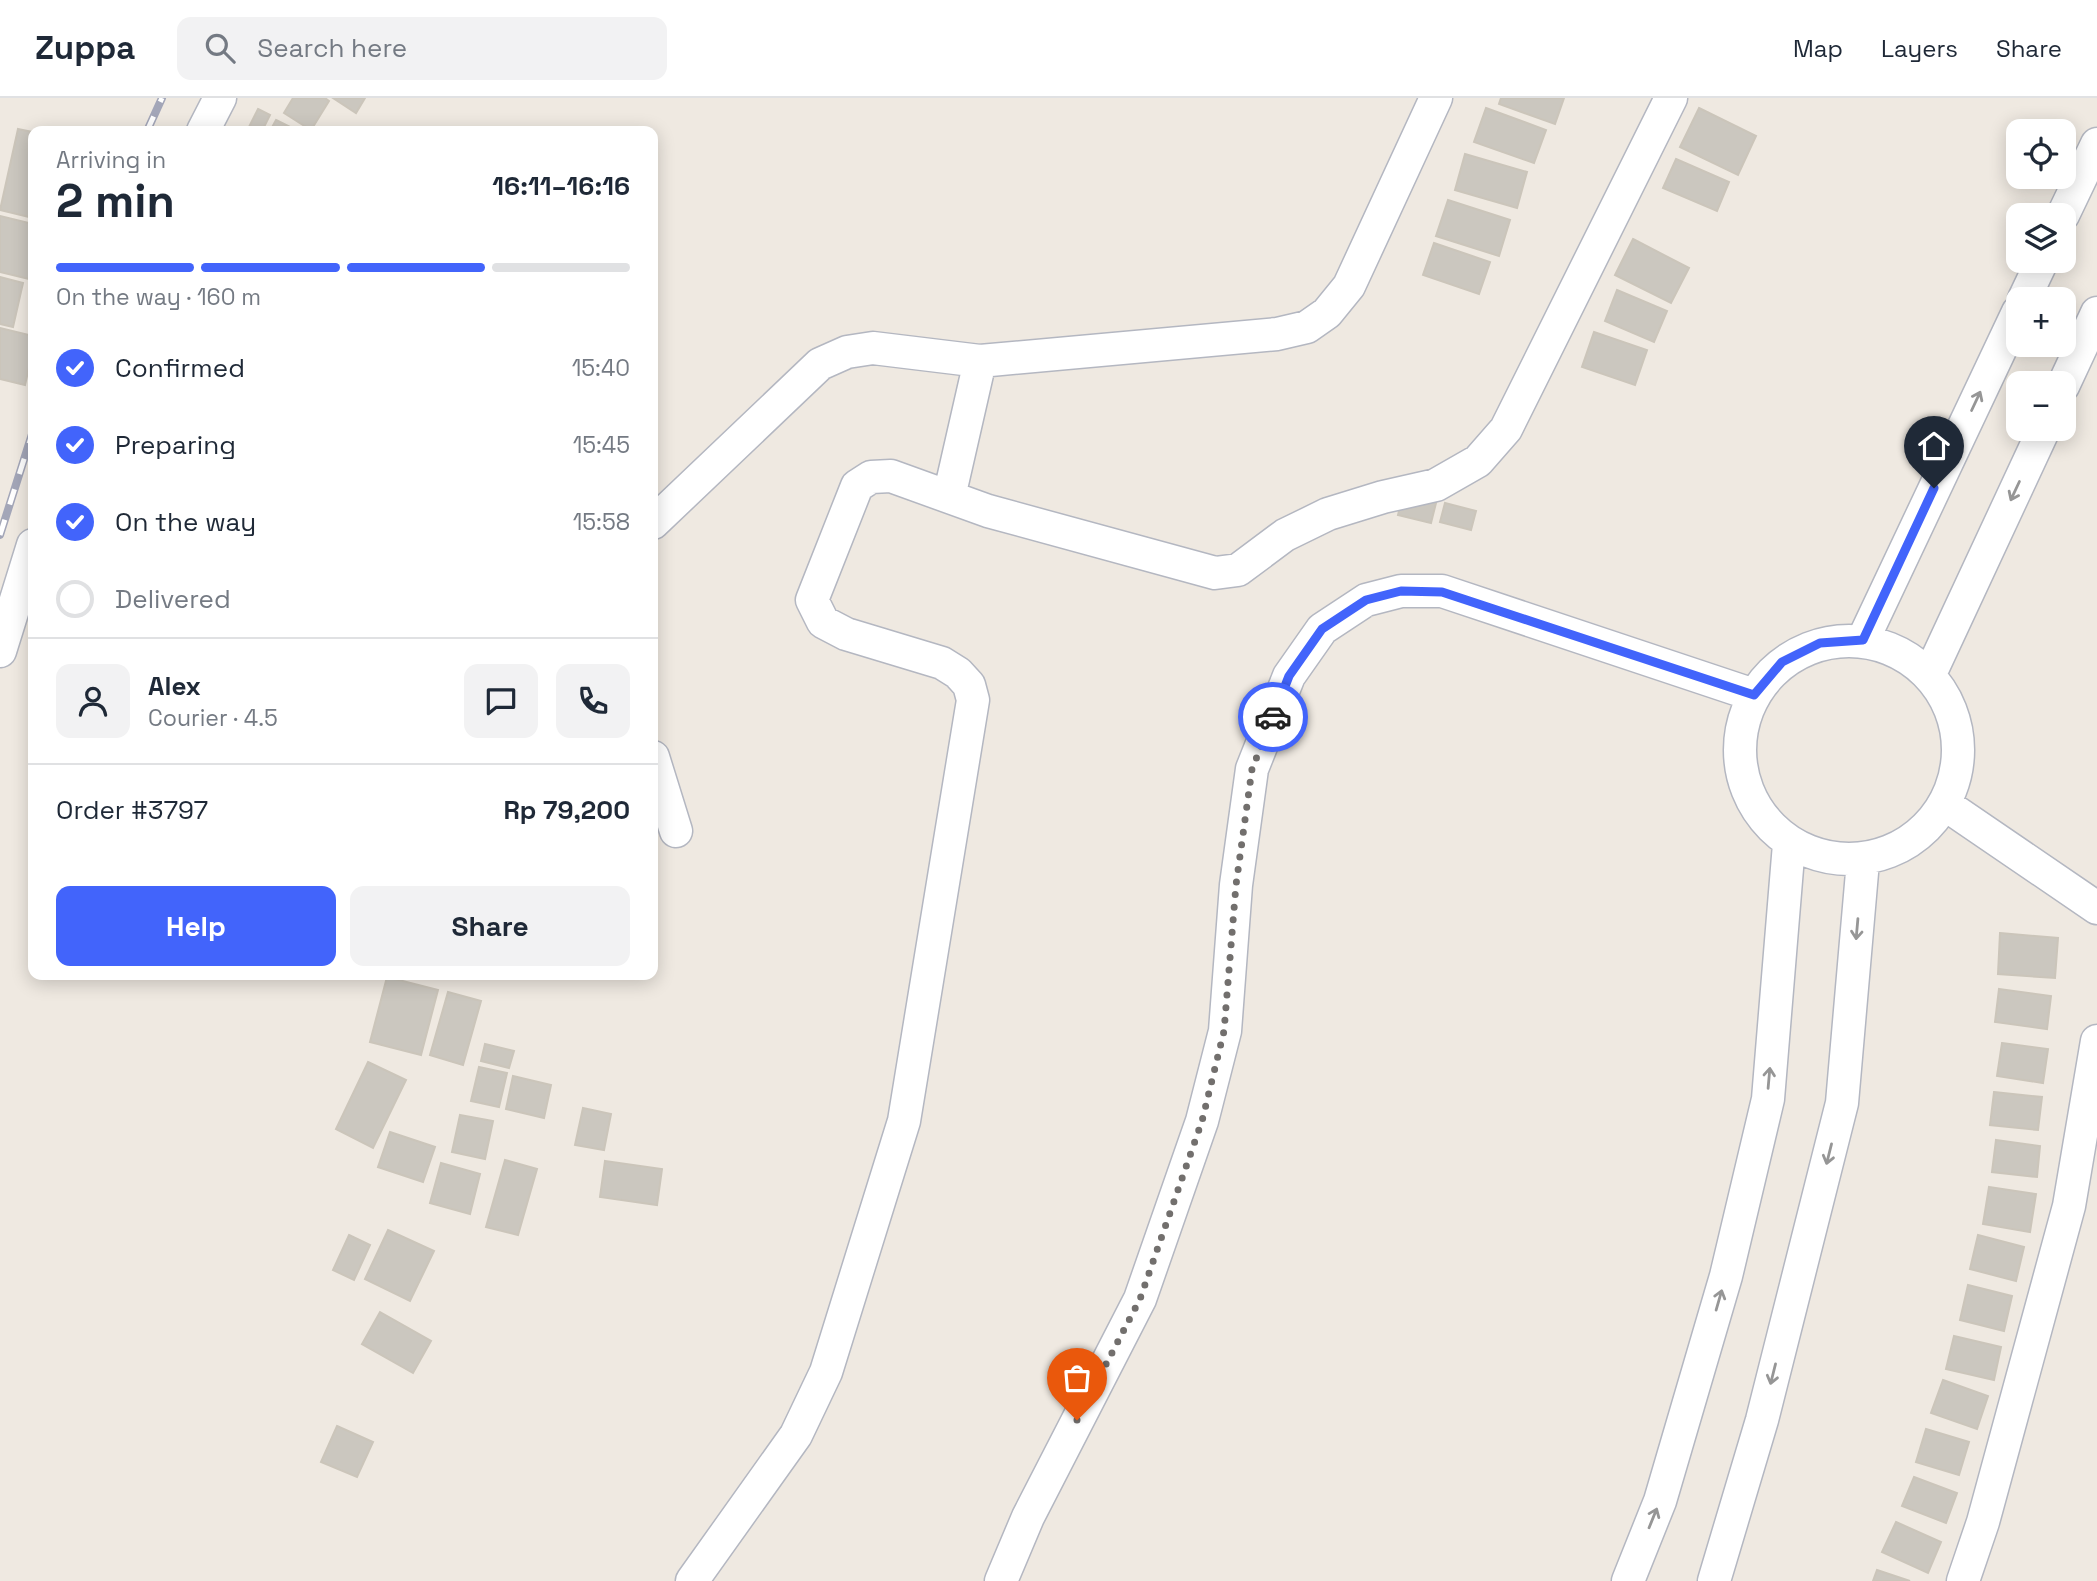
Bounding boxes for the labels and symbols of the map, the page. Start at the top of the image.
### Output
one-way arrow [1970,391,1983,412]
pin [1904,416,1964,488]
one-way arrow [2008,480,2021,501]
courier [1238,682,1308,752]
one-way arrow [1850,917,1863,939]
one-way arrow [1763,1067,1776,1090]
one-way arrow [1822,1142,1835,1165]
one-way arrow [1713,1289,1726,1311]
pin [1047,1348,1107,1420]
one-way arrow [1766,1362,1779,1385]
one-way arrow [1648,1507,1661,1529]

